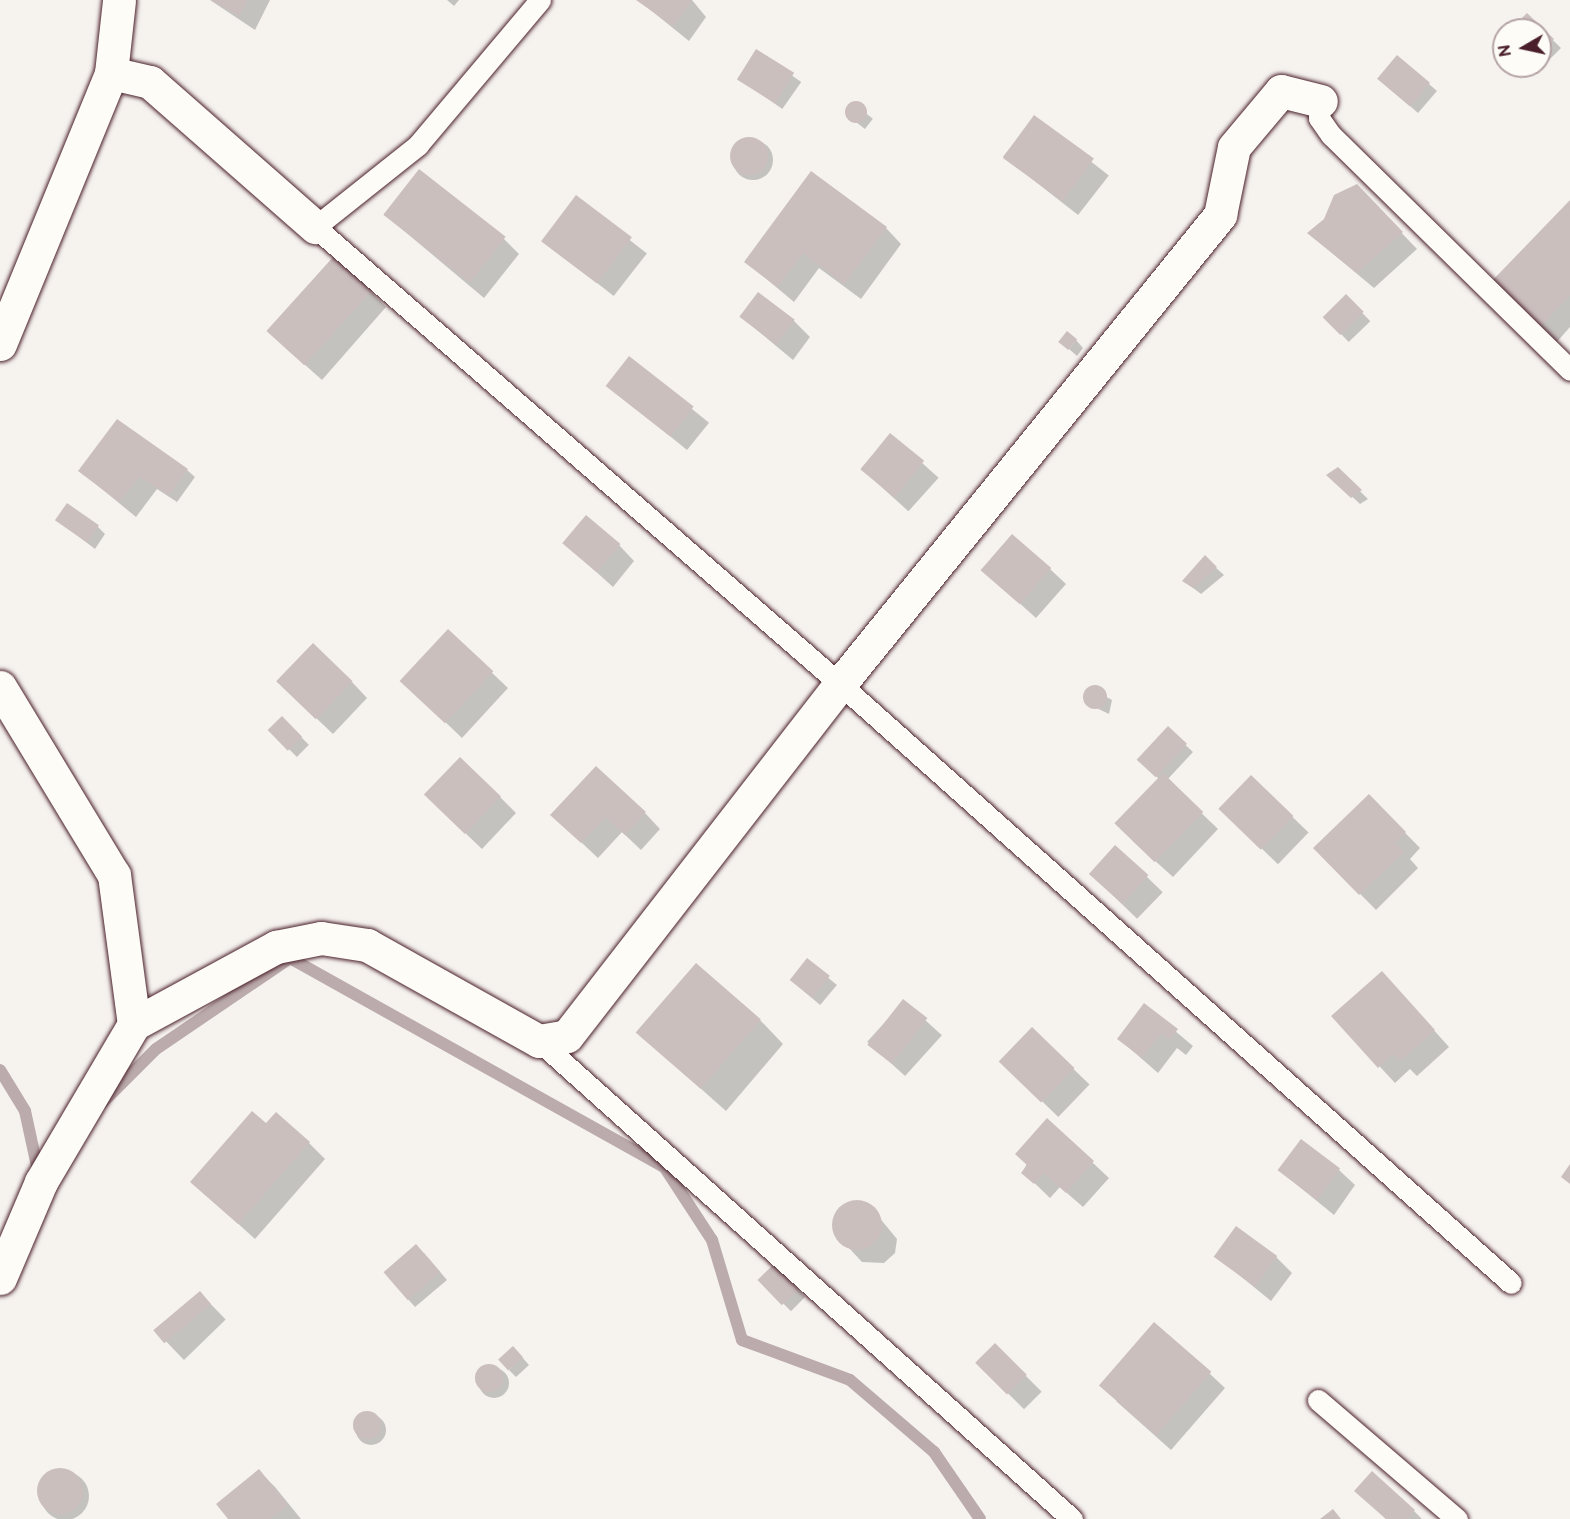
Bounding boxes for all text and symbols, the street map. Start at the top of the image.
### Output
north arrow [1492,18,1552,78]
text: N [1495,43,1516,58]

